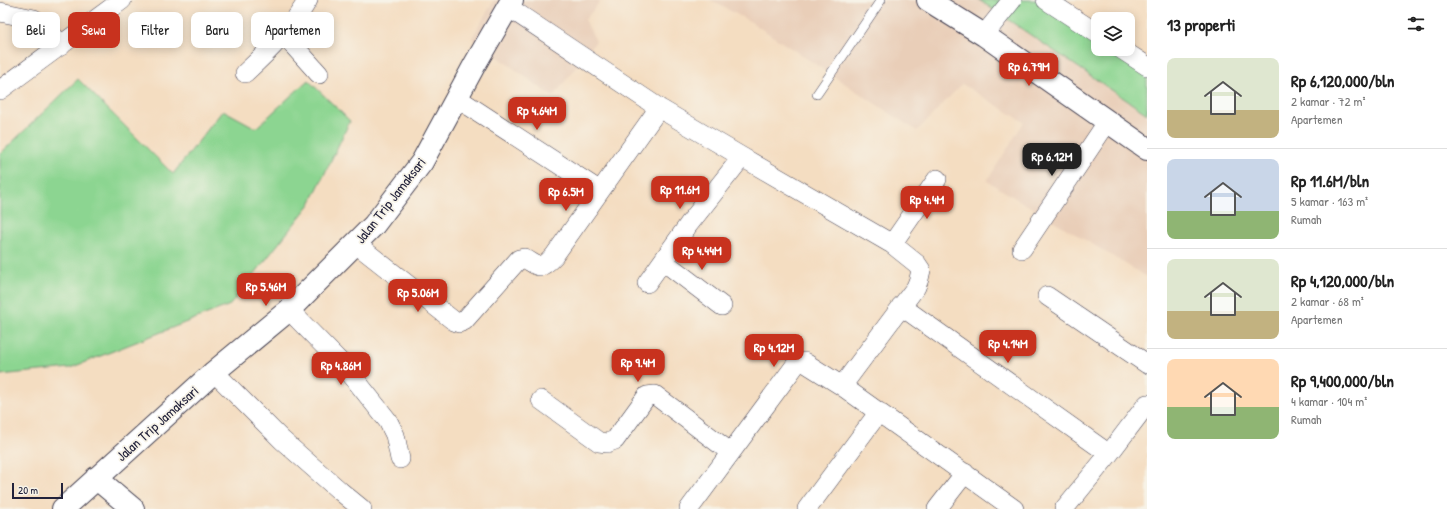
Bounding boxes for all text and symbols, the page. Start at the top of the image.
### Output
chip: Beli [12,12,60,48]
chip: Sewa [68,12,120,48]
chip: Filter [128,12,183,48]
chip: Baru [191,12,243,48]
chip: Apartemen [251,12,334,48]
map controls [1091,12,1135,56]
button: layers [1091,12,1135,56]
text: 13 properti [1167,13,1236,36]
icon: filters [1405,13,1427,35]
pin: Rp 6.79M [988,53,1070,87]
text: Rp 6.79M [1008,57,1050,75]
text: Rp 6,120,000/bln [1291,69,1395,92]
icon: home [1199,74,1247,122]
text: 2 kamar · 72 m² [1291,92,1365,110]
pin: Rp 4.64M [496,97,578,131]
text: Rp 4.64M [517,101,557,119]
text: Apartemen [1291,110,1343,128]
pin: Rp 6.12M [1011,143,1093,177]
text: Rp 6.12M [1032,147,1072,165]
street label: Jalan Trip Jamaksari [350,153,430,248]
text: Rp 11.6M/bln [1291,169,1369,192]
icon: home [1199,175,1247,223]
pin: Rp 11.6M [639,176,721,210]
pin: Rp 6.5M [529,178,603,212]
text: Rp 11.6M [660,180,700,198]
text: Rp 6.5M [548,182,584,200]
pin: Rp 4.4M [890,186,964,220]
text: Rp 4.4M [910,190,944,208]
text: 5 kamar · 163 m² [1291,192,1368,210]
text: Rumah [1291,210,1322,228]
pin: Rp 4.44M [661,237,743,271]
text: Rp 4.44M [682,241,722,259]
text: Rp 4,120,000/bln [1291,269,1394,292]
pin: Rp 5.46M [225,273,307,307]
icon: home [1199,275,1247,323]
text: Rp 5.46M [246,277,286,295]
pin: Rp 5.06M [377,279,459,313]
text: Rp 5.06M [397,283,439,301]
text: 2 kamar · 68 m² [1291,292,1364,310]
text: Apartemen [1291,310,1343,328]
pin: Rp 4.14M [967,330,1049,364]
pin: Rp 4.12M [733,334,815,368]
text: Rp 4.14M [988,334,1028,352]
text: Rp 4.12M [754,338,794,356]
pin: Rp 9.4M [601,349,675,383]
pin: Rp 4.86M [300,352,382,386]
text: Rp 9.4M [621,353,655,371]
text: Rp 4.86M [321,356,361,374]
text: Rp 9,400,000/bln [1291,369,1394,392]
icon: home [1199,375,1247,423]
street label: Jalan Trip Jamaksari [112,381,203,466]
text: 4 kamar · 104 m² [1291,392,1367,410]
text: Rumah [1291,410,1322,428]
scale bar [12,481,63,500]
text: 20 m [18,483,38,497]

